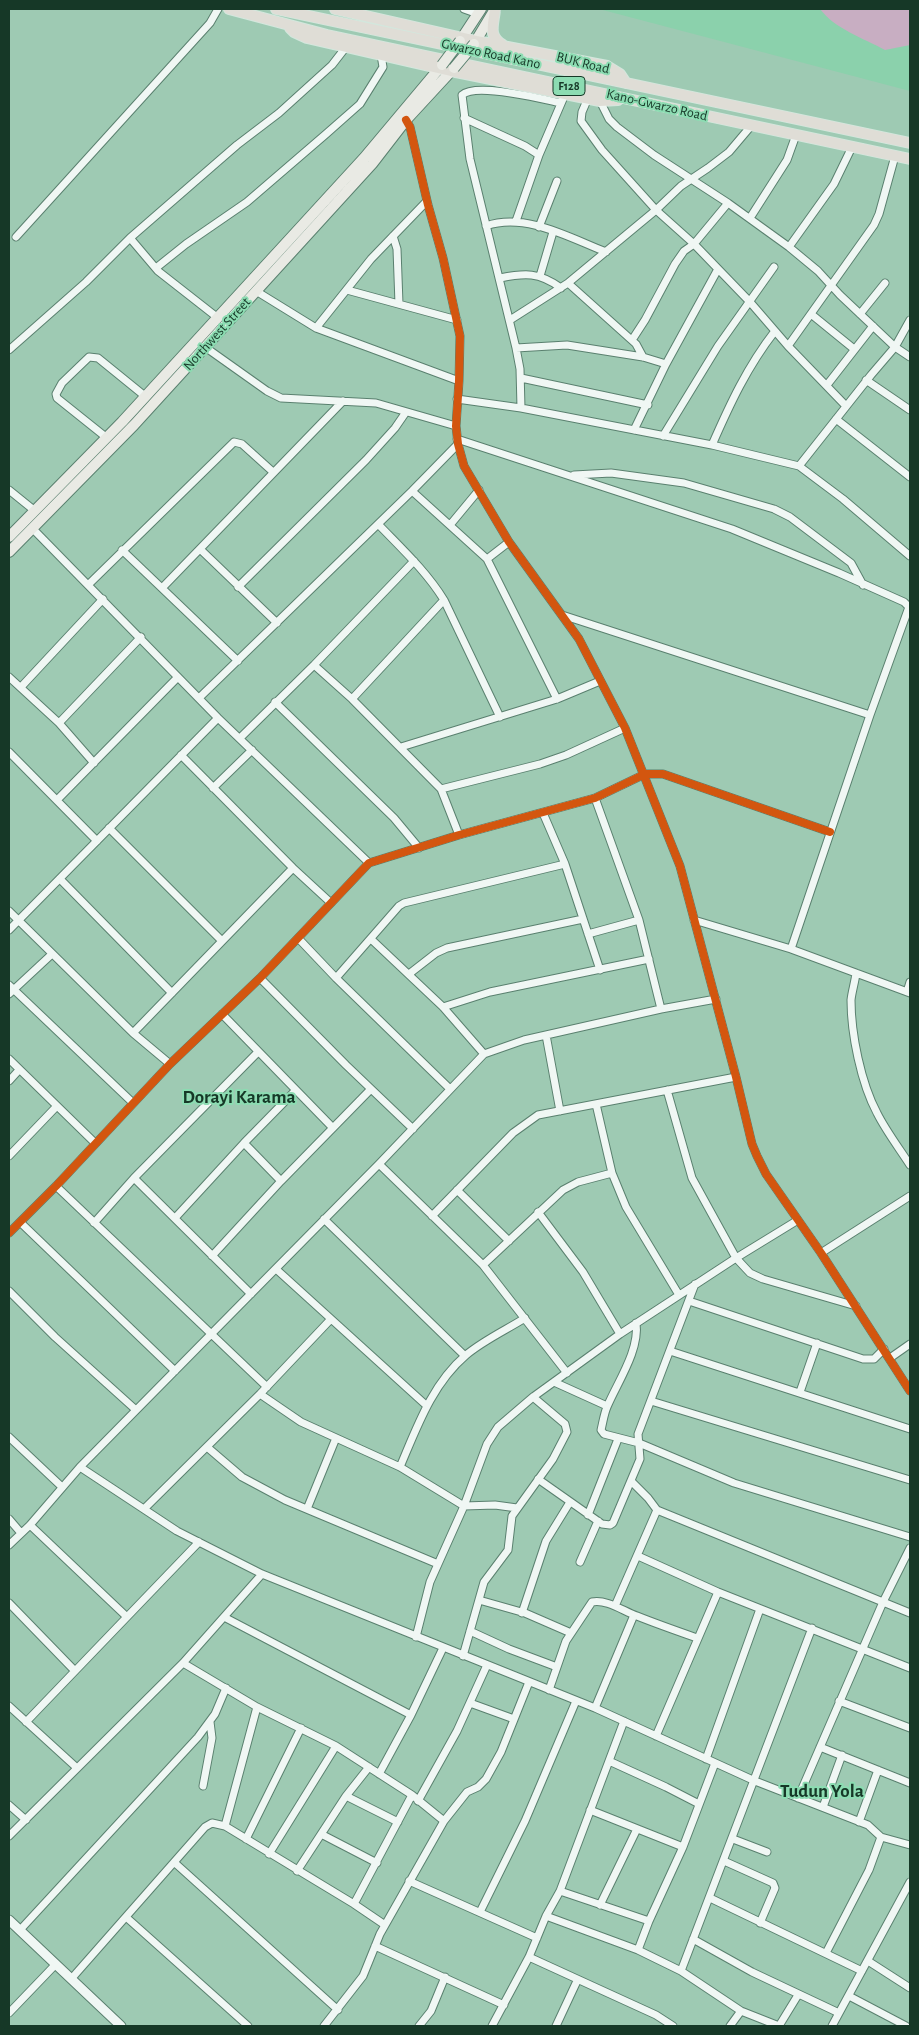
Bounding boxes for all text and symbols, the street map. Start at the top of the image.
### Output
street label: Gwarzo Road Kano [440,35,542,73]
street label: BUK Road [555,48,611,78]
road number: F128 [553,76,585,95]
street label: Kano-Gwarzo Road [605,85,709,125]
street label: Northwest Street [180,294,254,374]
district label: Dorayi Karama [182,1086,296,1108]
district label: Tudun Yola [780,1780,864,1802]

